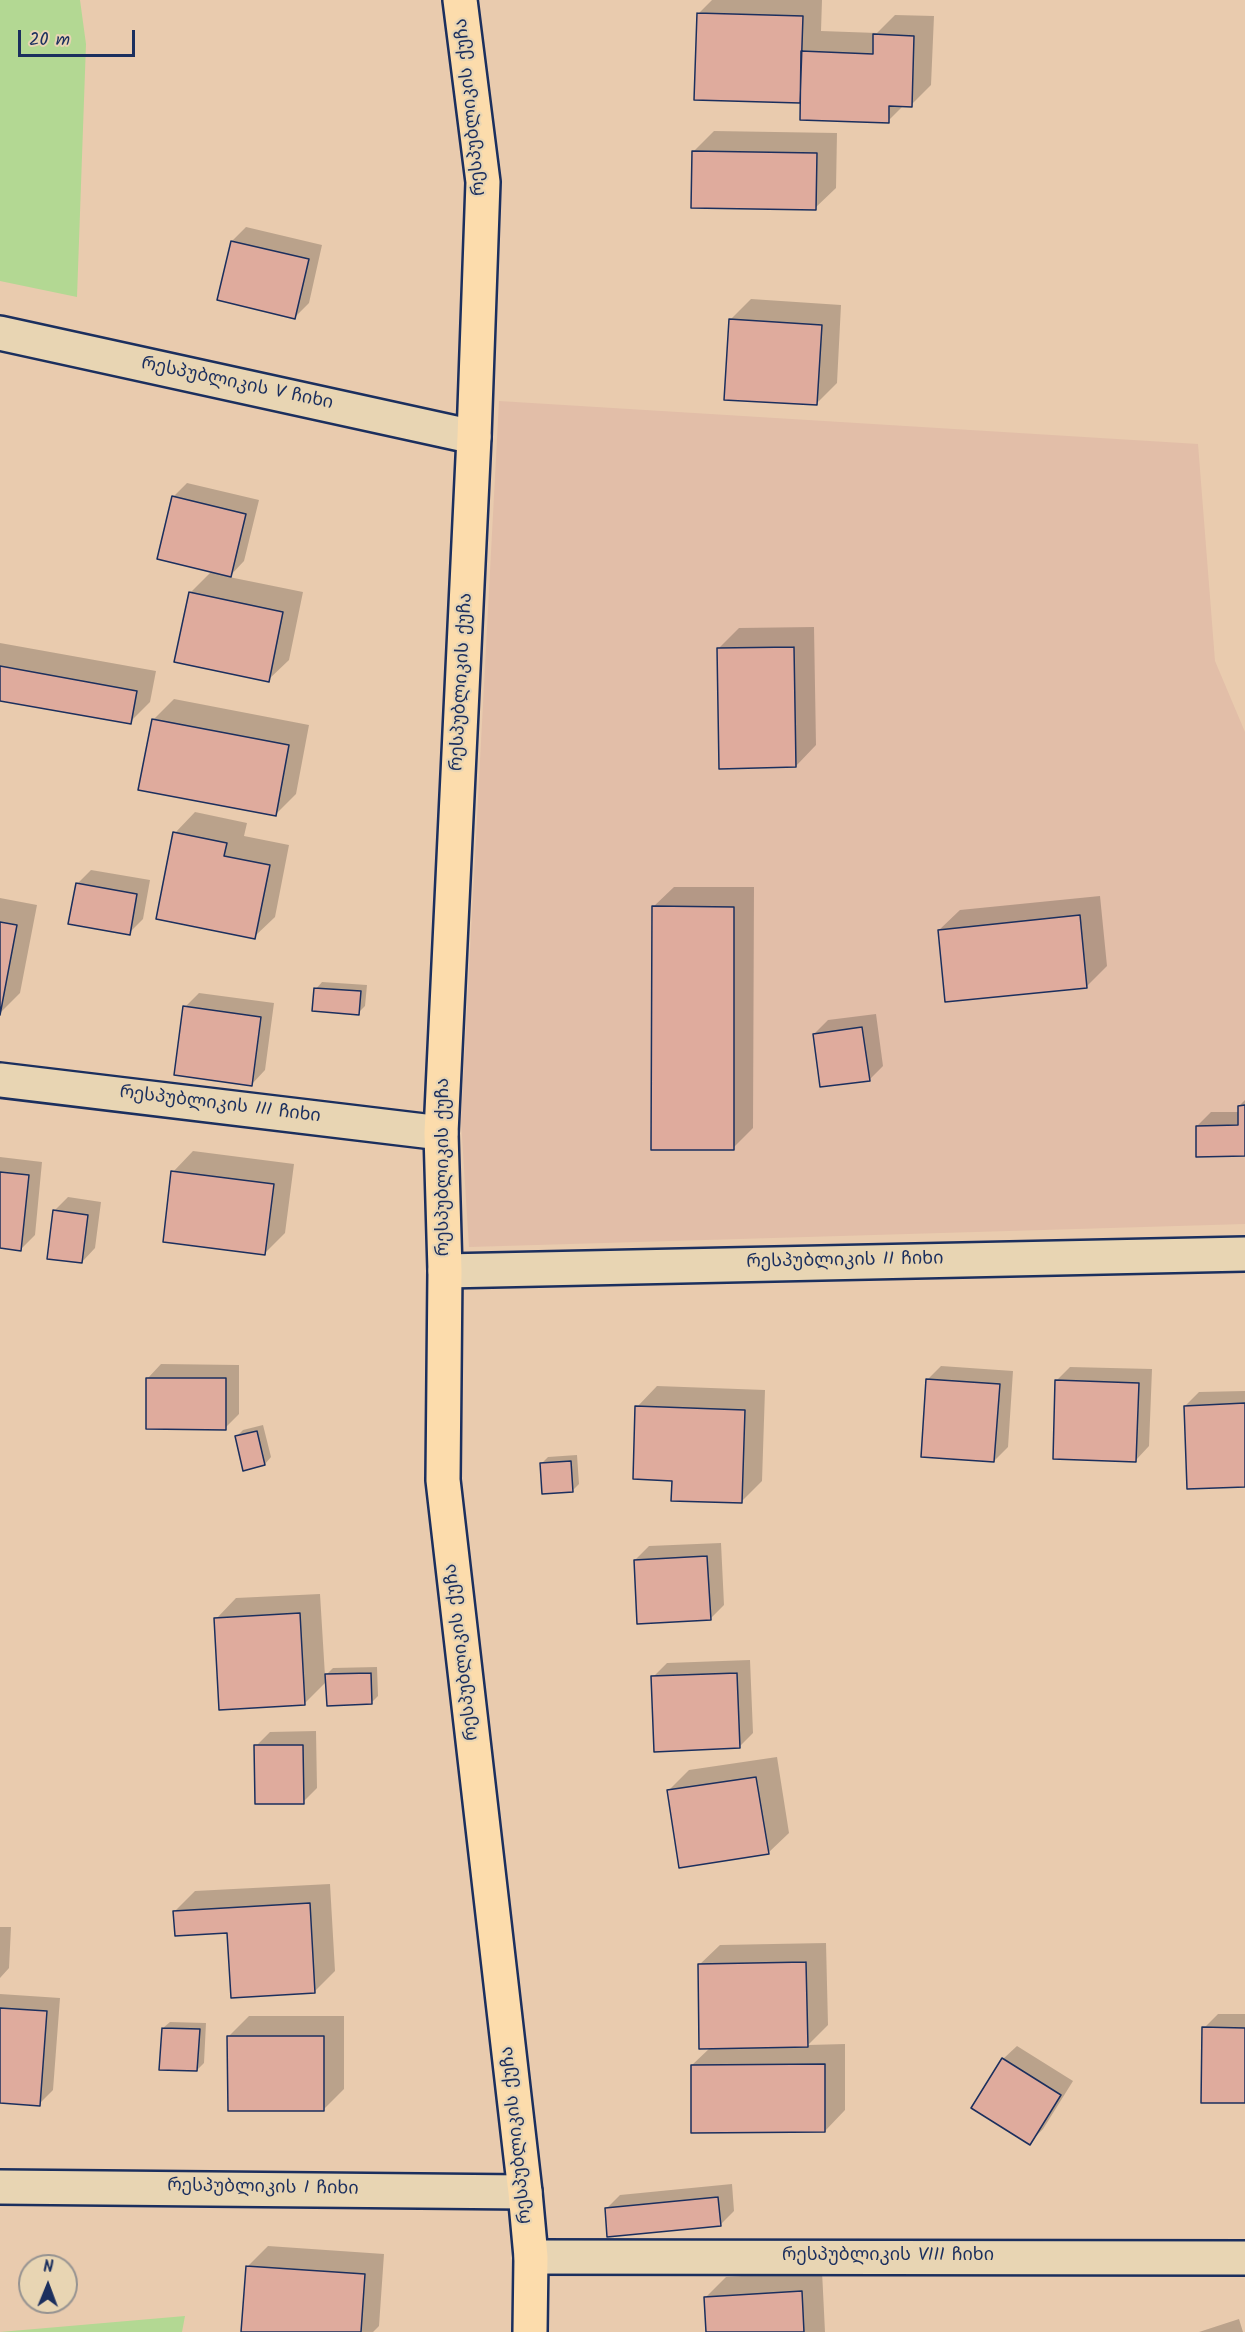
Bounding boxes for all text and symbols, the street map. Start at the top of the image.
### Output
street label: რესპუბლიკის ქუჩა [452,17,492,197]
scale bar [21,18,138,56]
text: 20 m [29,26,70,55]
street label: რესპუბლიკის V ჩიხი [139,354,335,416]
street label: რესპუბლიკის ქუჩა [448,592,478,772]
street label: რესპუბლიკის ქუჩა [434,1078,456,1256]
street label: რესპუბლიკის III ჩიხი [118,1083,322,1129]
street label: რესპუბლიკის II ჩიხი [746,1249,944,1275]
street label: რესპუბლიკის ქუჩა [441,1562,485,1742]
street label: რესპუბლიკის ქუჩა [498,2045,538,2225]
street label: რესპუბლიკის I ჩიხი [167,2177,359,2201]
street label: რესპუბლიკის VIII ჩიხი [782,2246,994,2268]
north arrow [18,2254,78,2314]
text: N [43,2255,54,2280]

